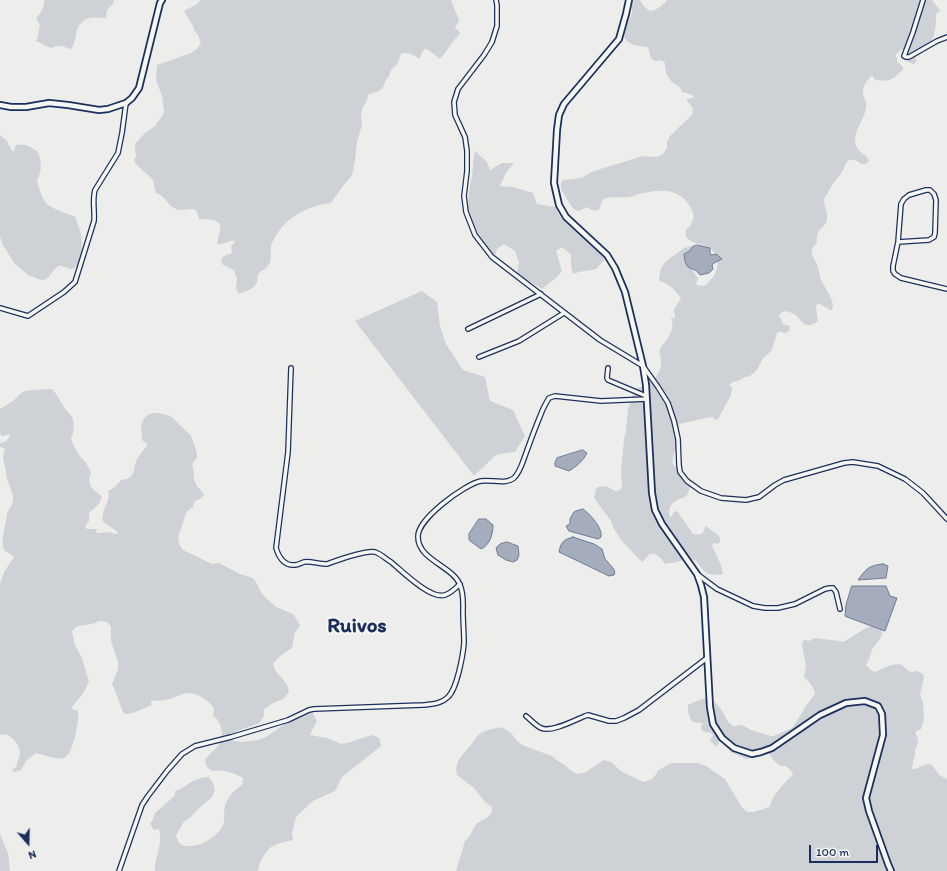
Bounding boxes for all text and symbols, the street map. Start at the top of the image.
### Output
district label: Ruivos [327,614,387,640]
north arrow [8,823,48,863]
scale bar [811,837,880,863]
text: 100 m [816,845,849,859]
text: N [27,847,38,862]

